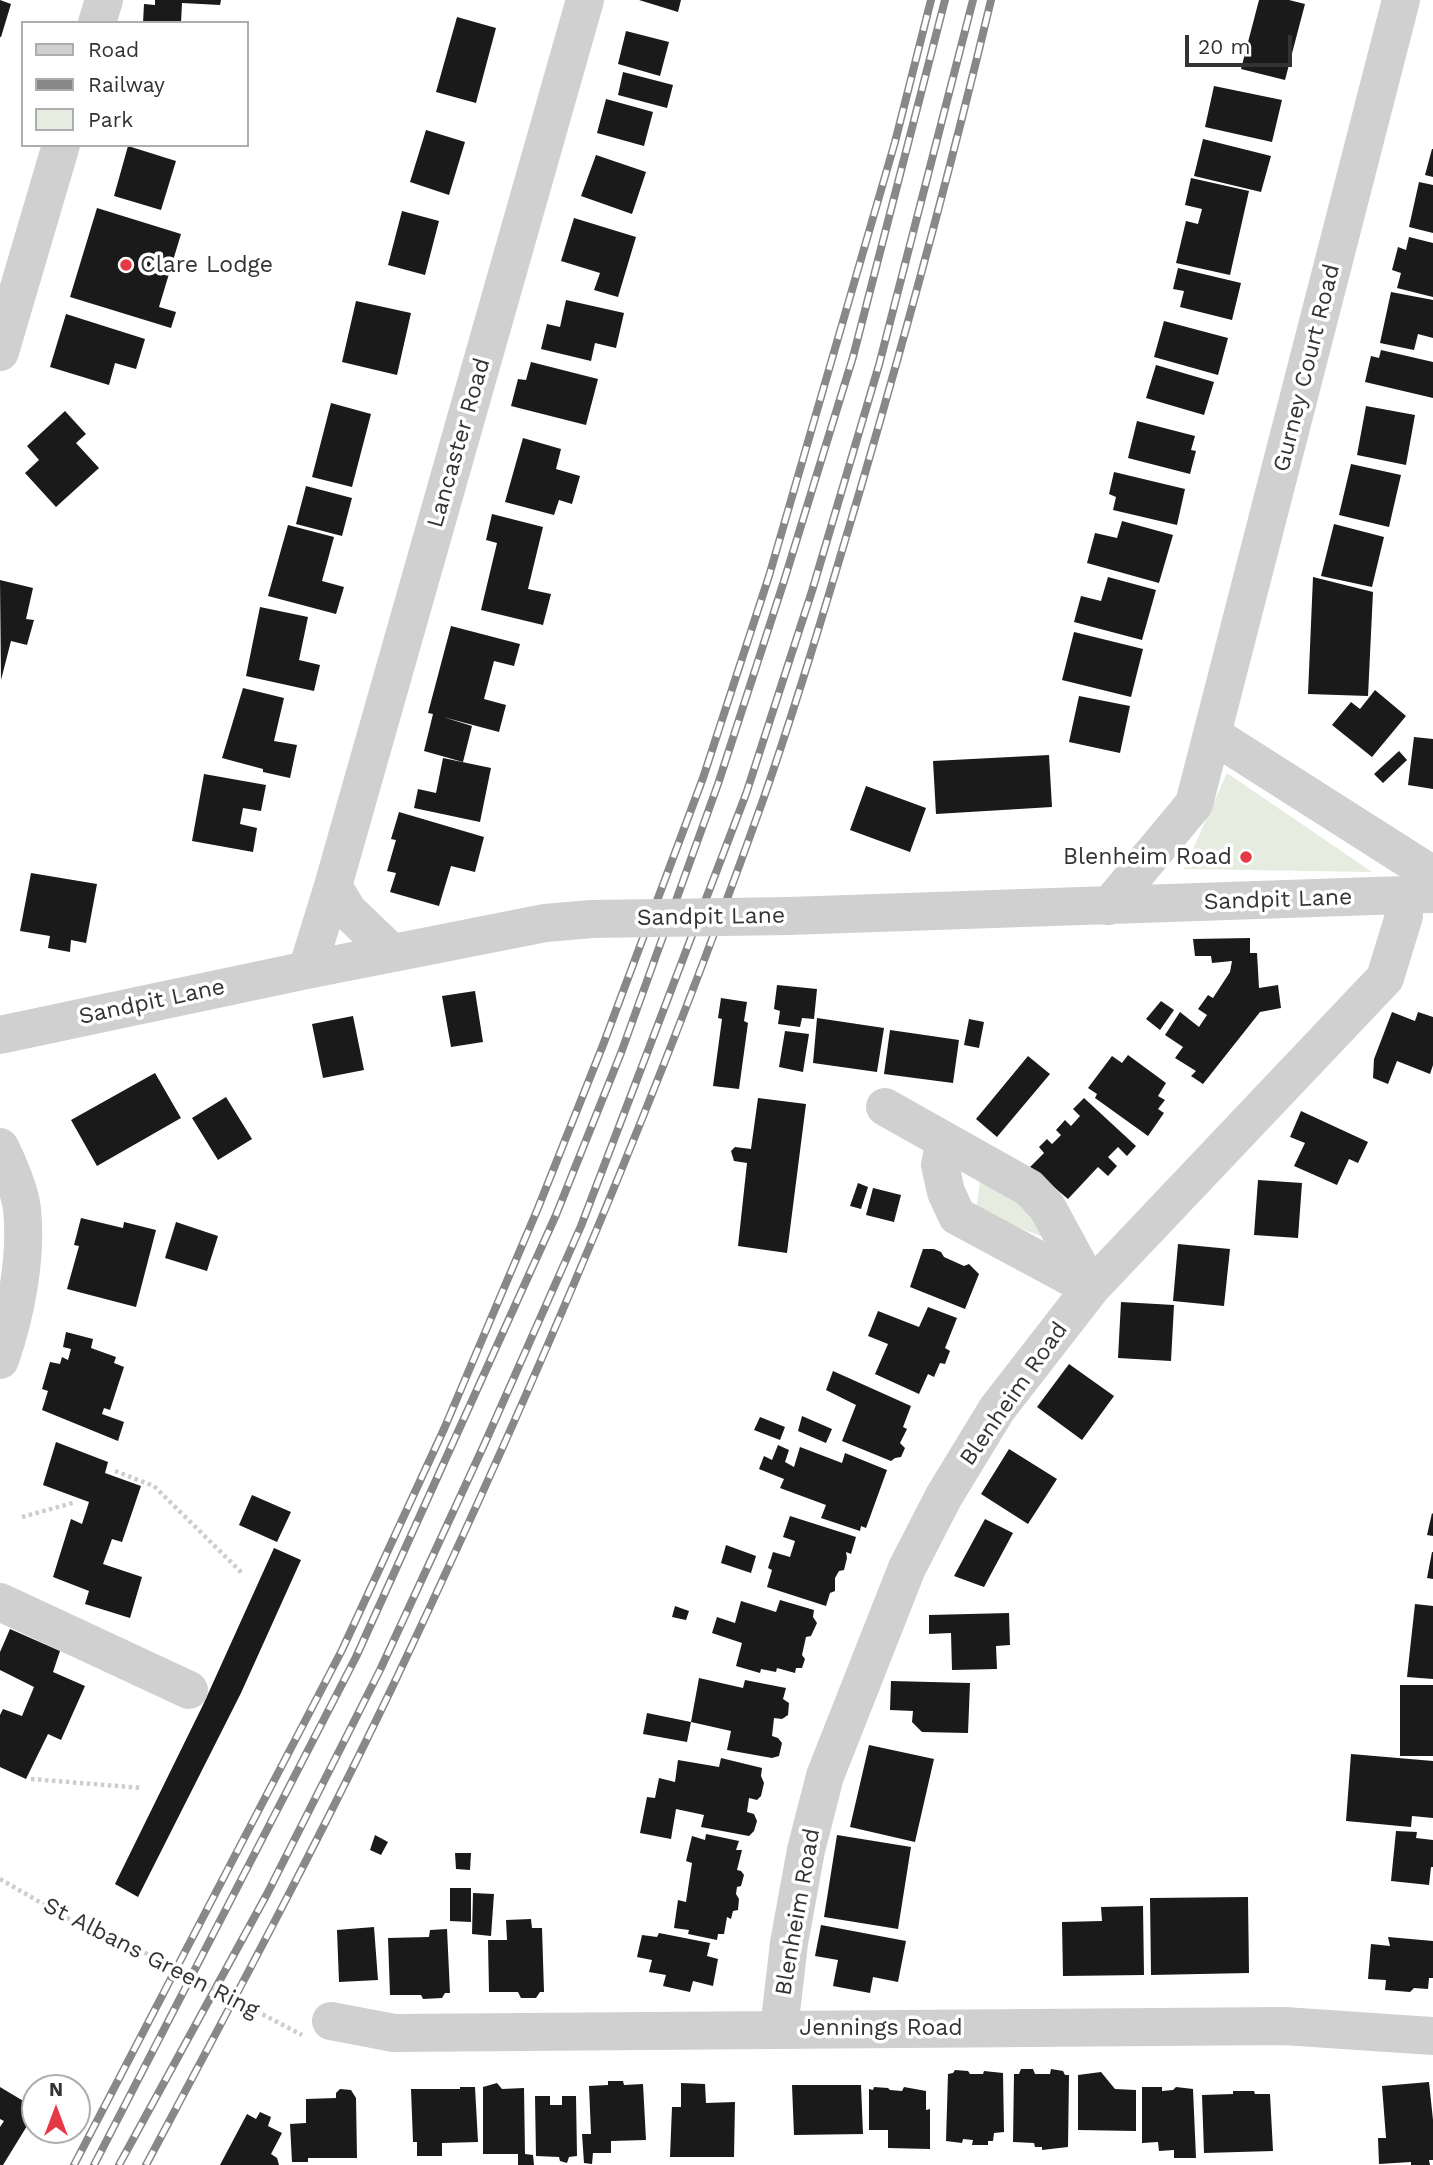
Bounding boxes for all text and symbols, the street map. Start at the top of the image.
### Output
legend [21,21,248,147]
scale bar [1188,21,1295,65]
text: 20 m [1198,34,1250,59]
text: Road [88,37,139,62]
text: Railway [88,72,165,97]
text: Park [88,107,133,132]
place label: Clare Lodge [140,251,273,279]
marker: Clare Lodge [118,257,134,273]
street label: Gurney Court Road [1268,261,1346,475]
street label: Lancaster Road [422,355,496,531]
place label: Blenheim Road [1063,843,1232,871]
marker: Blenheim Road [1238,849,1254,865]
street label: Sandpit Lane [1203,884,1353,916]
street label: Sandpit Lane [637,902,785,932]
street label: Sandpit Lane [77,973,227,1031]
street label: Blenheim Road [954,1317,1074,1471]
street label: Blenheim Road [770,1826,826,1998]
street label: St Albans Green Ring [39,1892,263,2024]
street label: Jennings Road [799,2014,963,2042]
north arrow [21,2074,91,2144]
text: N [49,2078,63,2101]

